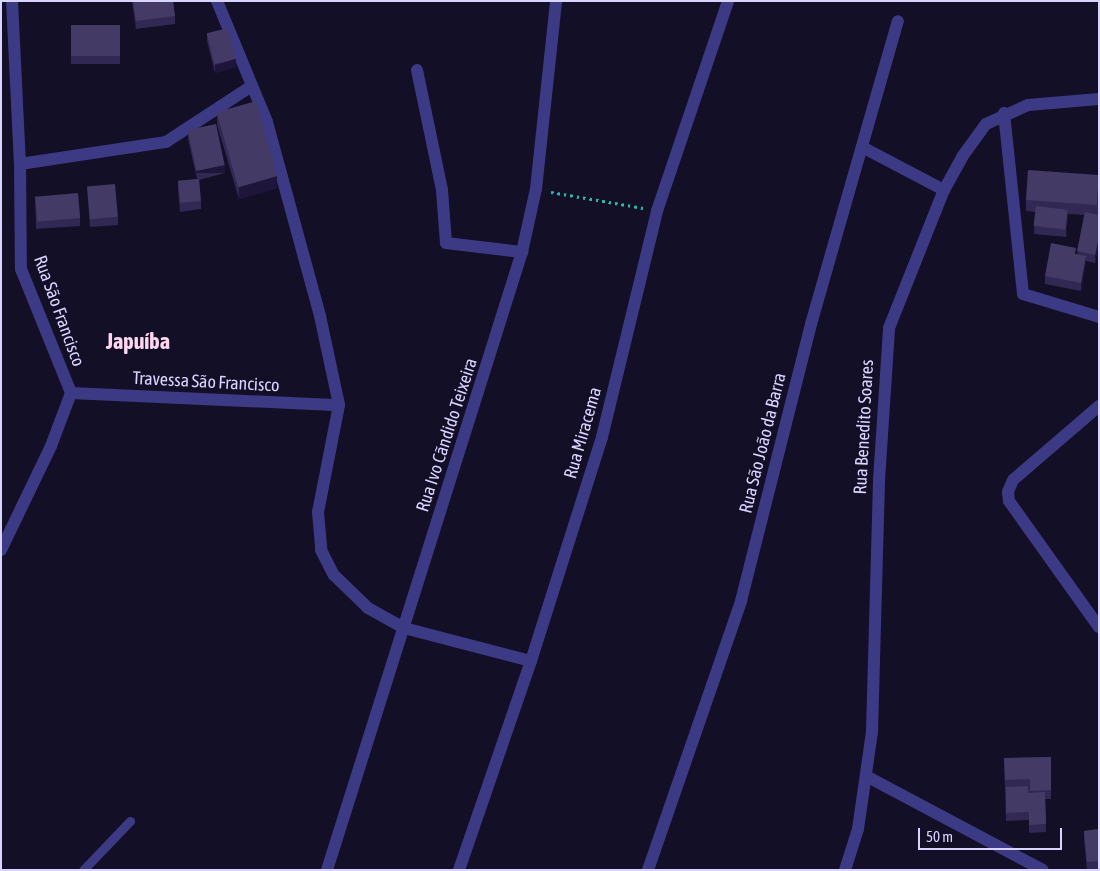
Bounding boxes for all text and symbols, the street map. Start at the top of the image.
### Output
street label: Rua São Francisco [29,253,89,369]
district label: Japuíba [106,329,170,355]
street label: Rua Ivo Cãndido Teixeira [412,355,482,515]
street label: Rua Benedito Soares [850,359,878,495]
street label: Travessa São Francisco [132,367,280,397]
street label: Rua São João da Barra [735,371,791,515]
street label: Rua Miracema [560,385,606,481]
scale bar [920,818,1064,850]
text: 50 m [926,828,953,845]

